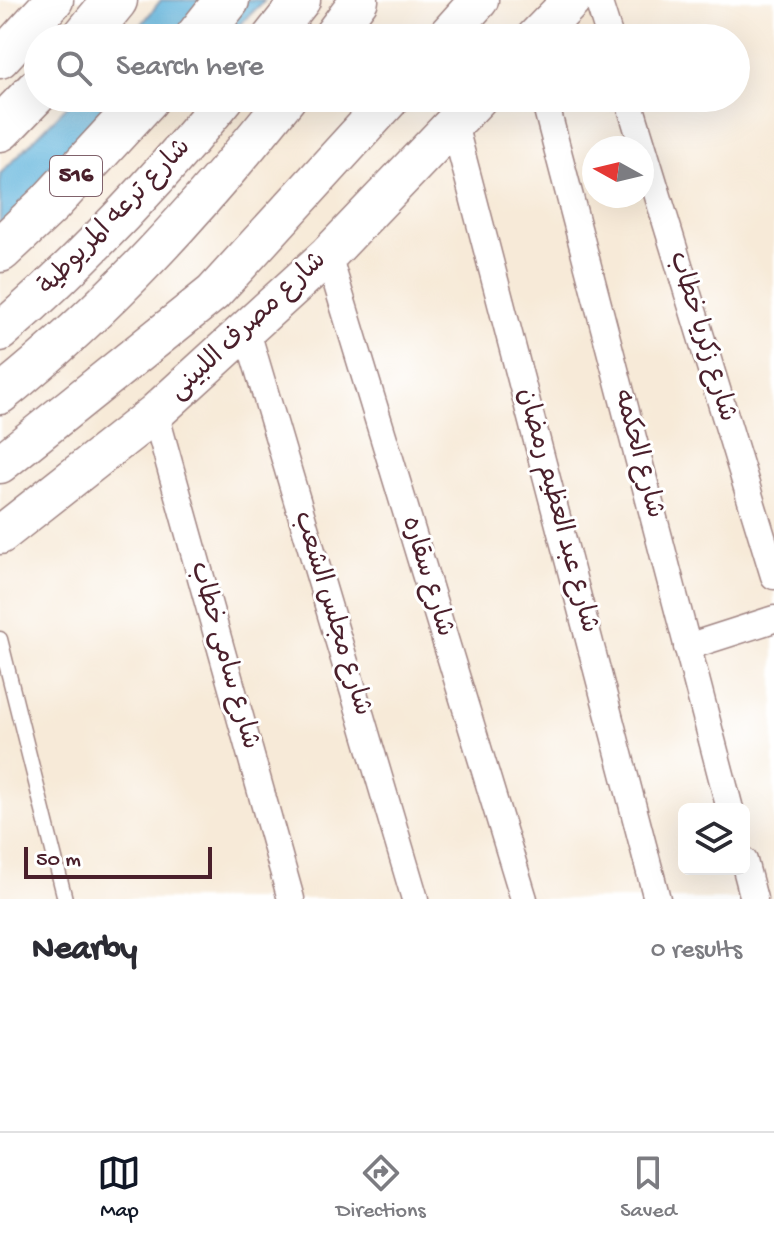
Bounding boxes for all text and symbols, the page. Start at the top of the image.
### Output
search box [24,24,750,112]
icon: search [52,46,96,90]
text: Search here [116,51,264,86]
street label: شارع ترعه المريوطية [33,133,199,303]
north arrow [582,136,654,208]
road number: 516 [50,156,102,196]
street label: شارع مصرف اللبينى [164,246,334,408]
street label: شارع زكريا خطاب [660,248,742,426]
street label: شارع عبد العظيم رمضان [508,385,604,637]
street label: شارع الحكمه [605,386,669,522]
street label: شارع مجلس الشعب [285,508,377,720]
street label: شارع سقاره [393,513,459,641]
street label: شارع سامى خطاب [181,559,265,753]
map controls [678,803,750,875]
button: layers [678,803,750,875]
scale bar [24,843,212,879]
text: 50 m [36,848,81,874]
text: Nearby [32,931,137,971]
text: 0 results [651,936,742,967]
tab: Map [97,1151,141,1225]
tab: Directions [336,1151,426,1225]
tab: Saved [620,1151,677,1225]

